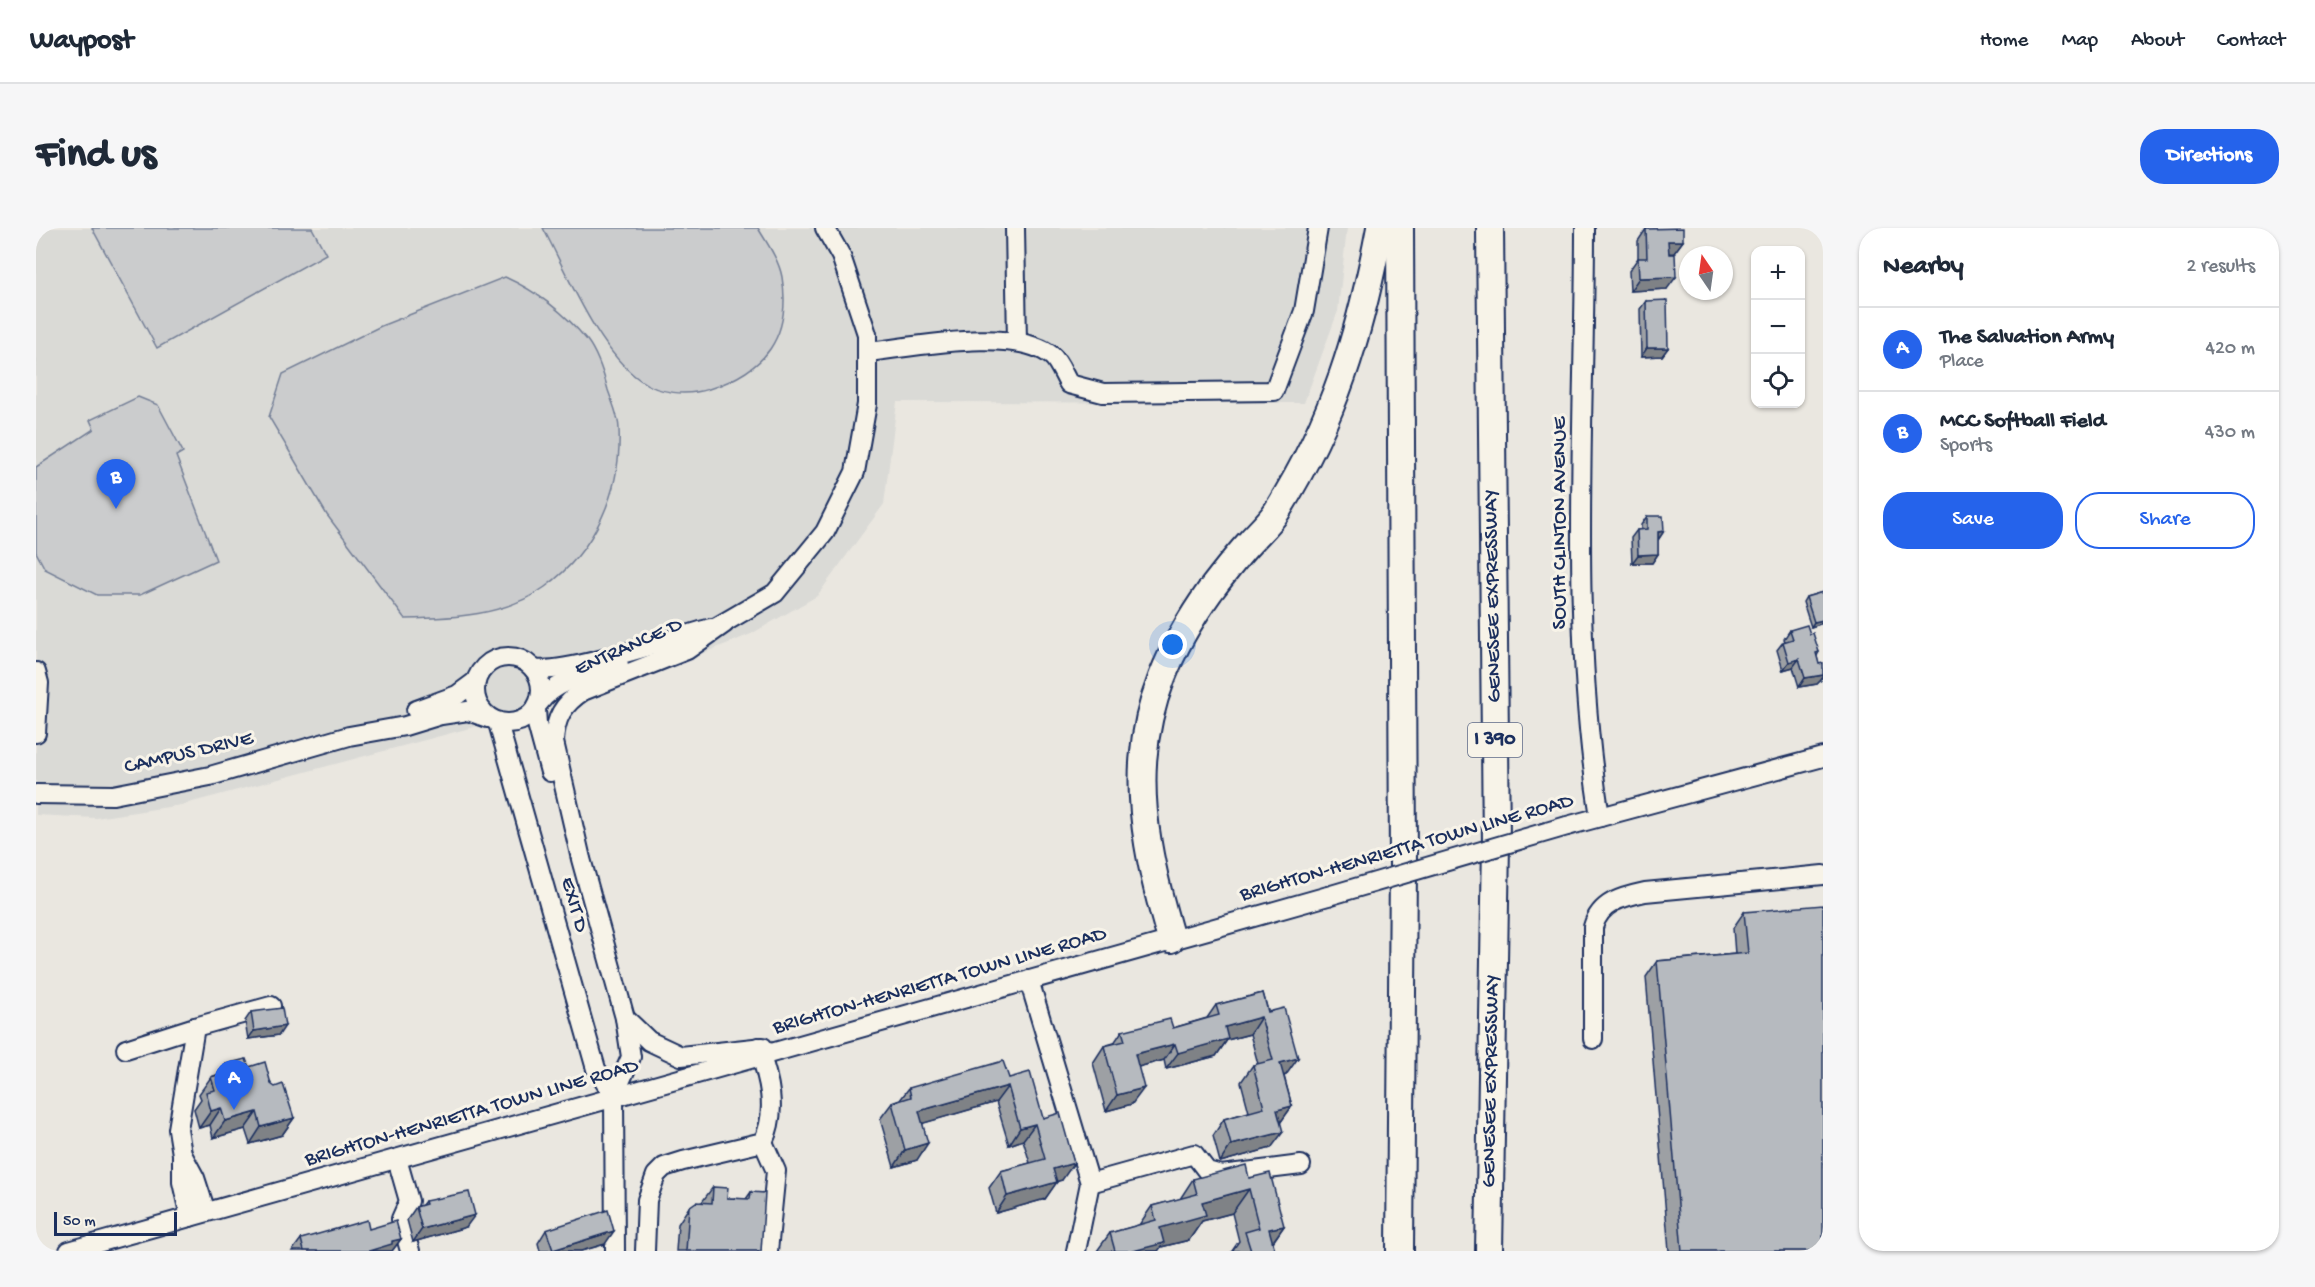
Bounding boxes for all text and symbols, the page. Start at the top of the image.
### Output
text: Waypost [30,25,133,58]
text: Home [1980,29,2028,54]
text: Map [2061,29,2098,54]
text: About [2131,29,2184,54]
text: Contact [2217,29,2285,54]
button: Directions [2140,129,2279,184]
text: Find us [36,132,156,181]
north arrow [1679,246,1733,300]
map controls [1751,246,1805,408]
button: + [1751,246,1805,300]
text: Nearby [1883,252,1964,283]
text: 2 results [2186,256,2255,279]
button: − [1751,300,1805,354]
text: The Salvation Army [1940,325,2114,351]
text: A [1897,338,1908,361]
text: 420 m [2205,338,2255,361]
text: Place [1940,351,1984,374]
button: locate [1751,354,1805,408]
text: MCC Softball Field [1940,409,2106,435]
street label: SOUTH CLINTON AVENUE [1549,416,1574,629]
text: B [1897,422,1908,445]
text: 430 m [2205,422,2255,445]
text: Sports [1940,435,1992,458]
pin: B [96,460,136,509]
street label: GENESEE EXPRESSWAY [1480,489,1508,703]
button: Save [1883,492,2063,549]
button: Share [2075,492,2255,549]
street label: ENTRANCE D [571,613,687,683]
your location [1158,630,1187,659]
road number: I 390 [1468,723,1522,757]
street label: CAMPUS DRIVE [122,727,257,781]
street label: BRIGHTON-HENRIETTA TOWN LINE ROAD [1236,789,1577,909]
street label: EXIT D [553,875,593,936]
street label: BRIGHTON-HENRIETTA TOWN LINE ROAD [769,922,1110,1042]
street label: GENESEE EXPRESSWAY [1478,974,1506,1188]
street label: BRIGHTON-HENRIETTA TOWN LINE ROAD [301,1054,642,1174]
pin: A [214,1060,254,1110]
scale bar [54,1209,177,1236]
text: 50 m [63,1213,96,1232]

